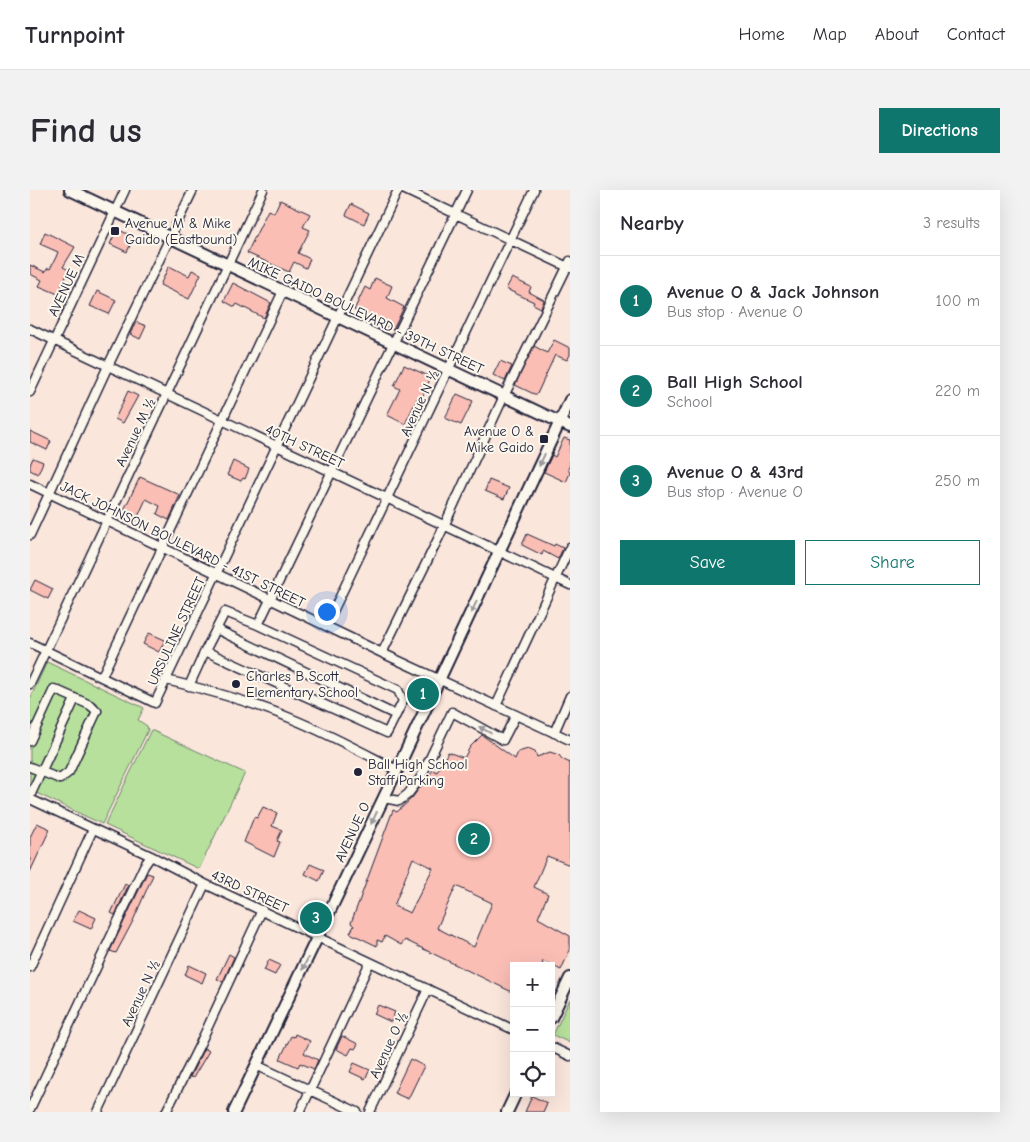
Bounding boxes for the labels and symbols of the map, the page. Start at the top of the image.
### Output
place label: Avenue M & Mike Gaido (Eastbound) [125,215,237,248]
marker: Avenue M & Mike Gaido (Eastbound) [109,225,121,237]
street label: AVENUE M [45,251,88,319]
street label: MIKE GAIDO BOULEVARD - 39TH STREET [245,253,487,378]
street label: Avenue N ½ [397,367,442,439]
street label: Avenue M ½ [112,395,159,469]
street label: 40TH STREET [263,421,348,472]
place label: Avenue O & Mike Gaido [464,423,534,456]
marker: Avenue O & Mike Gaido [538,433,550,445]
one-way arrow [538,453,546,467]
street label: JACK JOHNSON BOULEVARD - 41ST STREET [58,478,309,612]
street label: URSULINE STREET [144,574,209,688]
your location [314,599,340,625]
one-way arrow [469,600,477,614]
place label: Charles B Scott Elementary School [246,668,358,701]
pin: 1 [407,675,439,713]
marker: Charles B Scott Elementary School [230,678,242,690]
one-way arrow [477,726,492,734]
place label: Ball High School Staff Parking [368,756,467,789]
marker: Ball High School Staff Parking [352,766,364,778]
street label: AVENUE O [331,799,374,865]
one-way arrow [370,810,379,825]
pin: 2 [458,820,490,858]
street label: 43RD STREET [208,866,292,917]
pin: 3 [300,899,332,937]
street label: Avenue N ½ [118,957,163,1029]
one-way arrow [300,957,308,971]
street label: Avenue O ½ [366,1009,411,1081]

